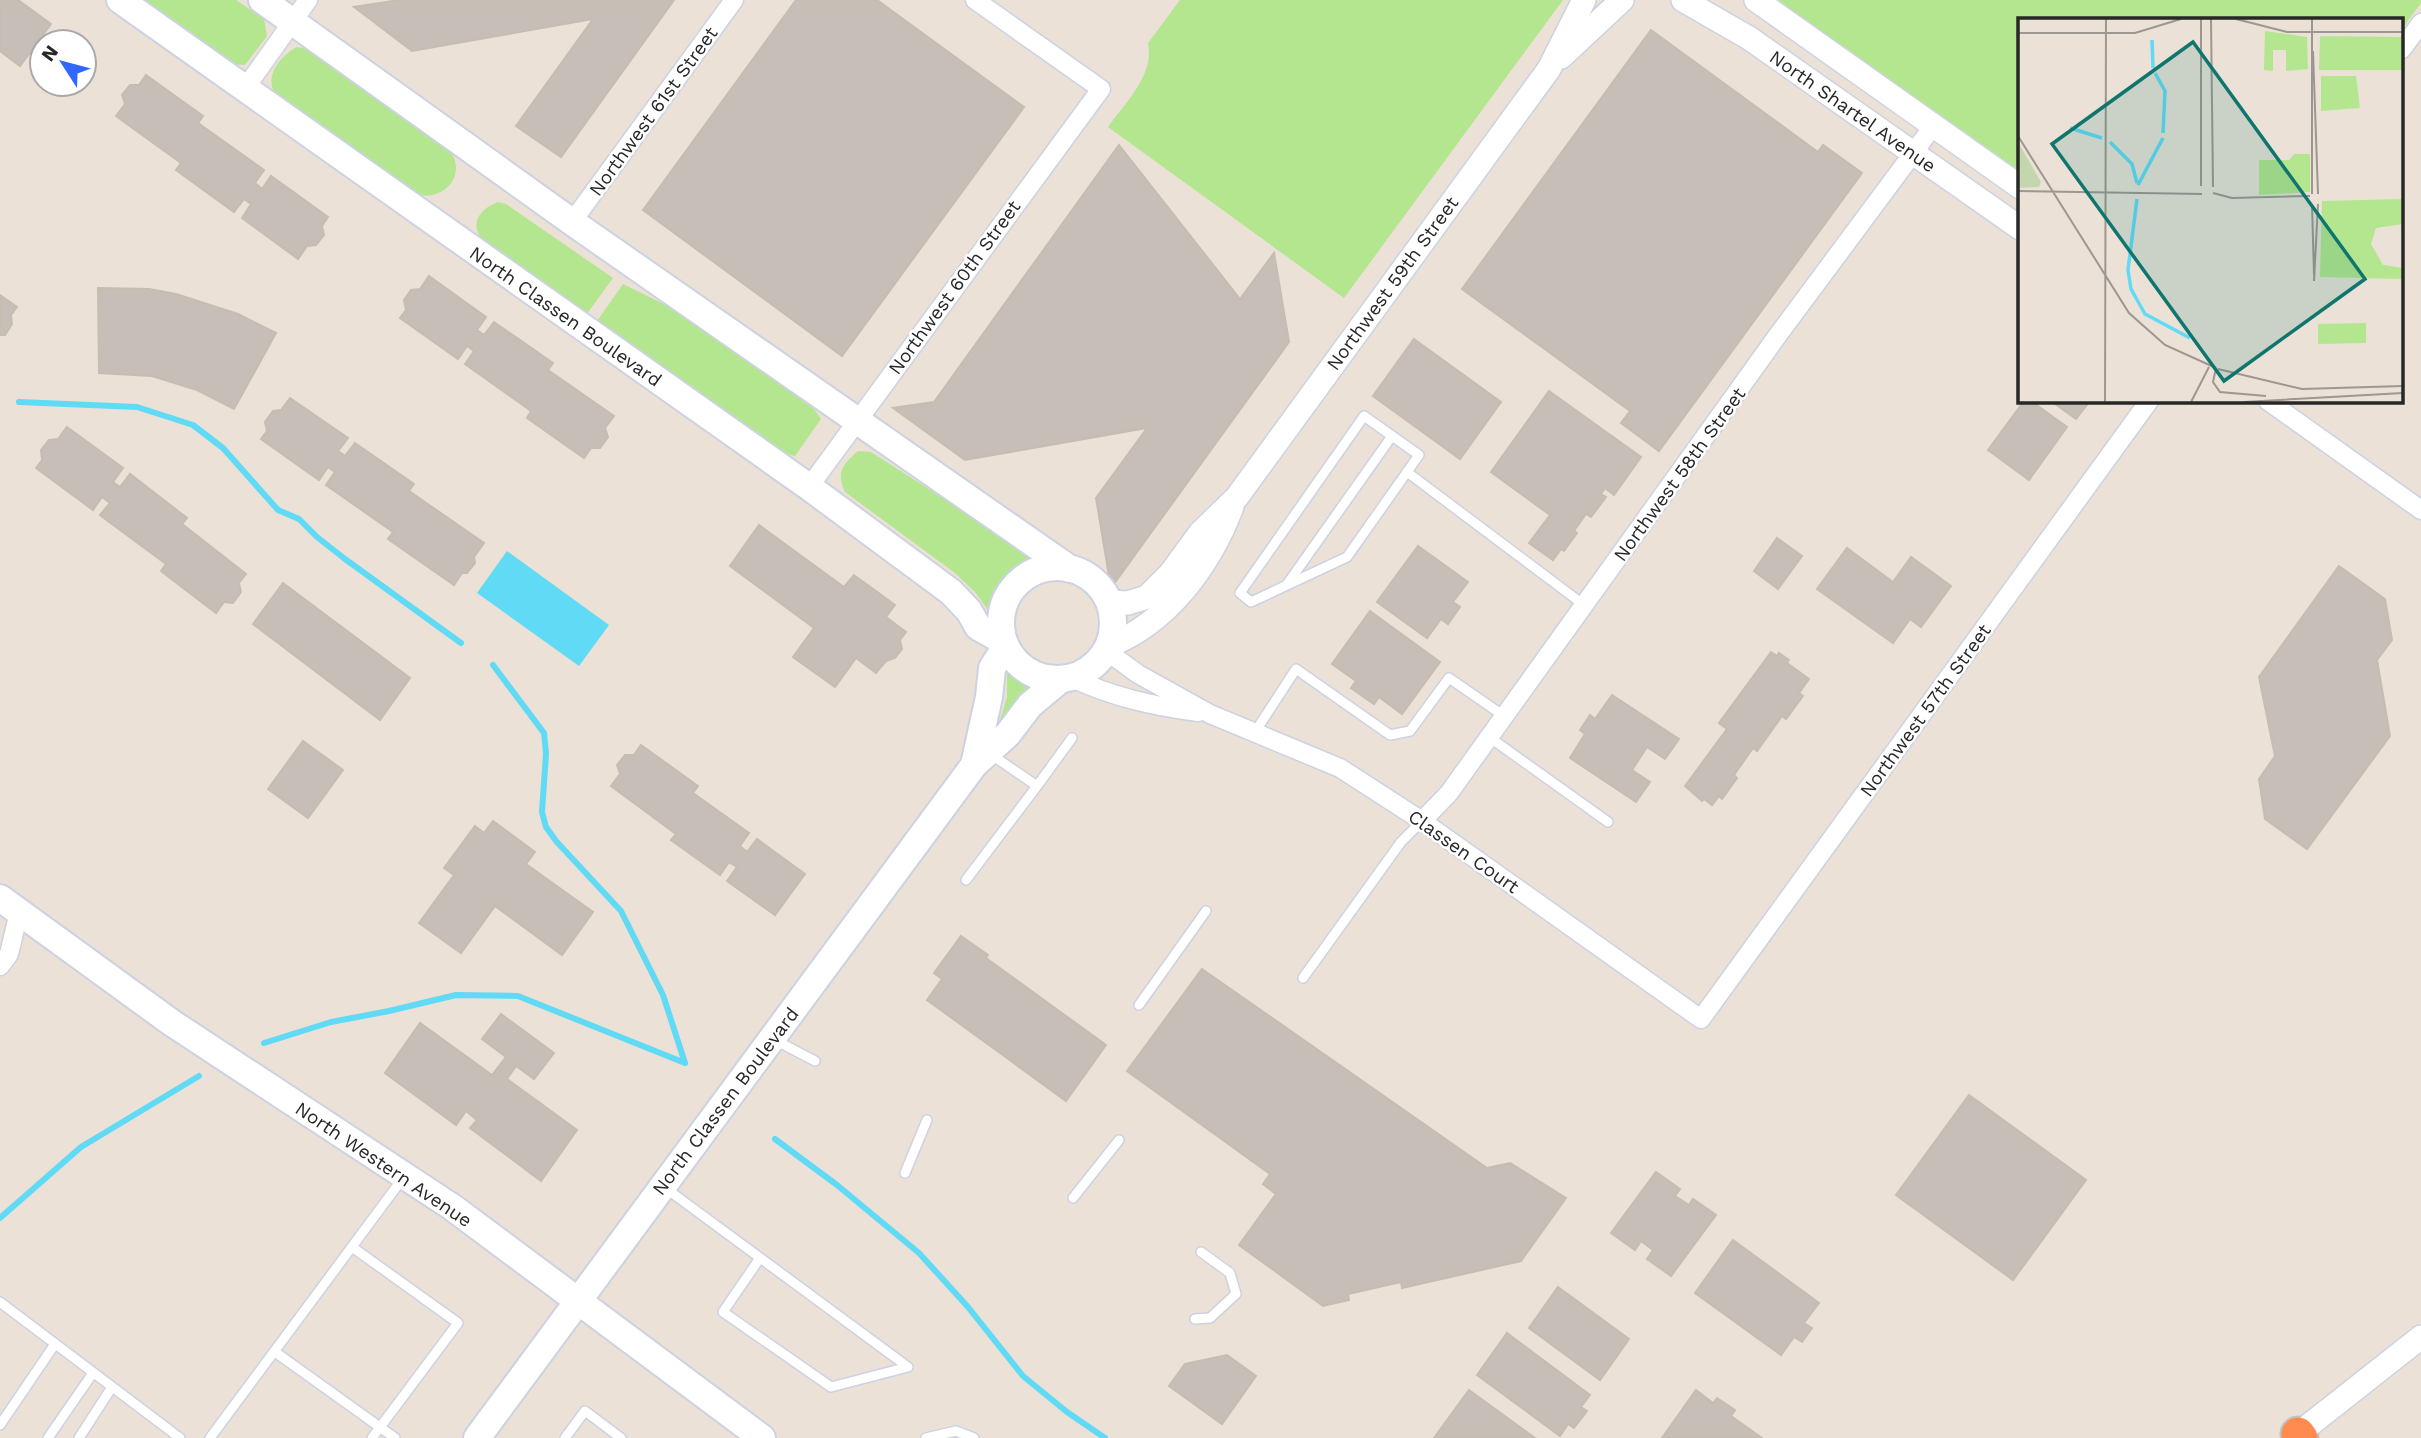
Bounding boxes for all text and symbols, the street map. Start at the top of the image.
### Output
inset map [2018,18,2404,402]
street label: Northwest 61st Street [584,22,723,200]
north arrow [28,28,98,98]
text: N [36,41,63,66]
street label: North Shartel Avenue [1765,45,1940,177]
street label: Northwest 59th Street [1322,192,1463,375]
street label: Northwest 60th Street [883,196,1025,379]
street label: North Classen Boulevard [465,241,666,392]
street label: Northwest 58th Street [1609,383,1750,566]
street label: Northwest 57th Street [1855,619,1996,801]
street label: Classen Court [1404,805,1524,898]
street label: North Classen Boulevard [647,1003,804,1200]
street label: North Western Avenue [291,1097,476,1232]

